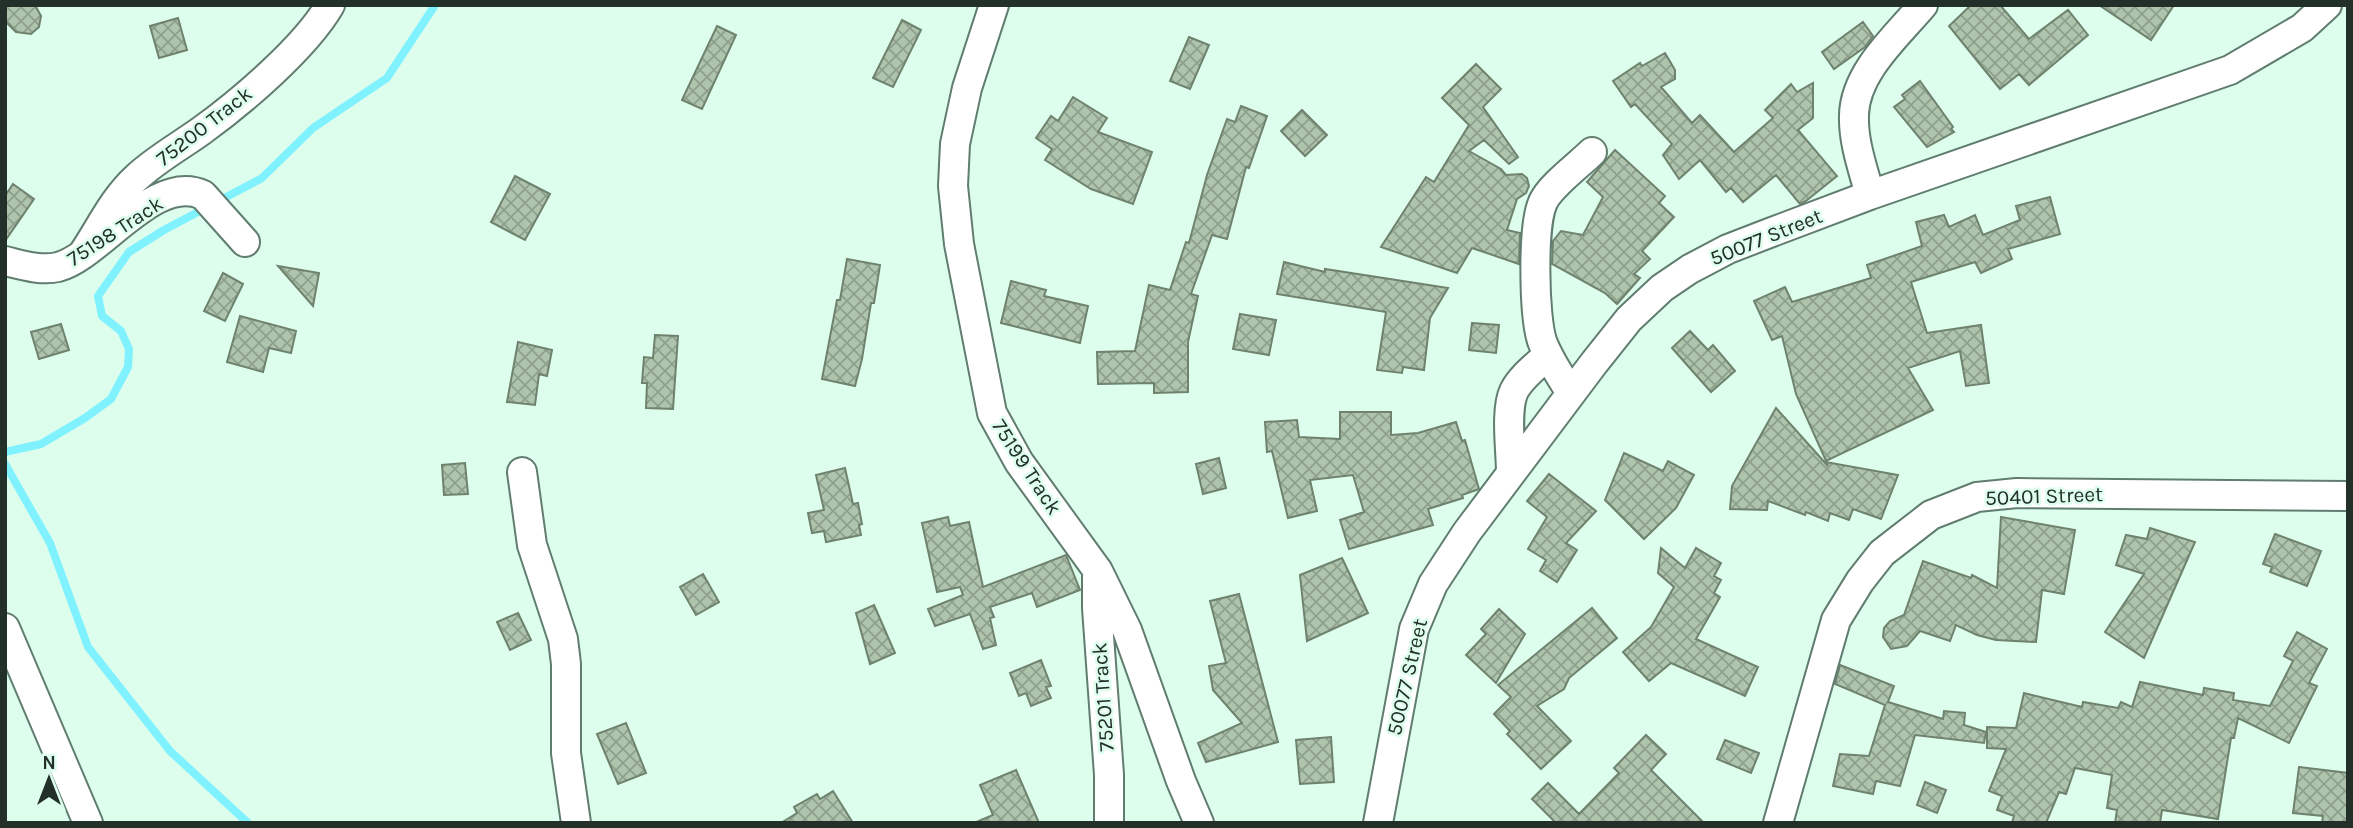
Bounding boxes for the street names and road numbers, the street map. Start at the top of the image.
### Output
street label: 75200 Track [151,81,257,171]
street label: 75198 Track [63,191,168,271]
street label: 50077 Street [1706,204,1826,270]
street label: 75199 Track [987,415,1067,519]
street label: 50401 Street [1985,482,2104,510]
street label: 50077 Street [1382,616,1432,738]
street label: 75201 Track [1087,642,1119,752]

